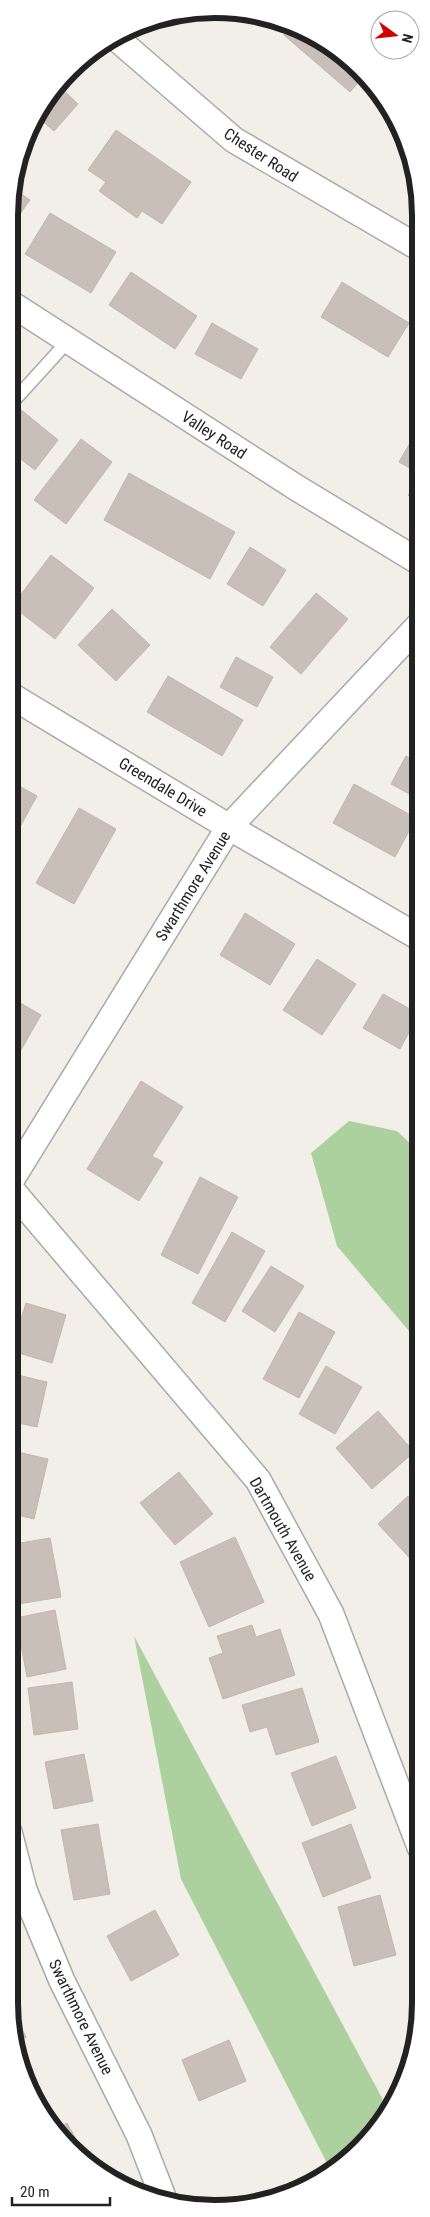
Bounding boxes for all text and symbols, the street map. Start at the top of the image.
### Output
north arrow [370,10,420,60]
text: N [399,32,416,45]
street label: Chester Road [220,124,302,186]
street label: Valley Road [178,407,250,463]
street label: Greendale Drive [116,753,210,821]
street label: Swarthmore Avenue [152,827,234,945]
street label: Dartmouth Avenue [246,1474,320,1584]
street label: Swarthmore Avenue [45,1956,117,2078]
scale bar [12,2174,110,2206]
text: 20 m [20,2183,50,2201]

